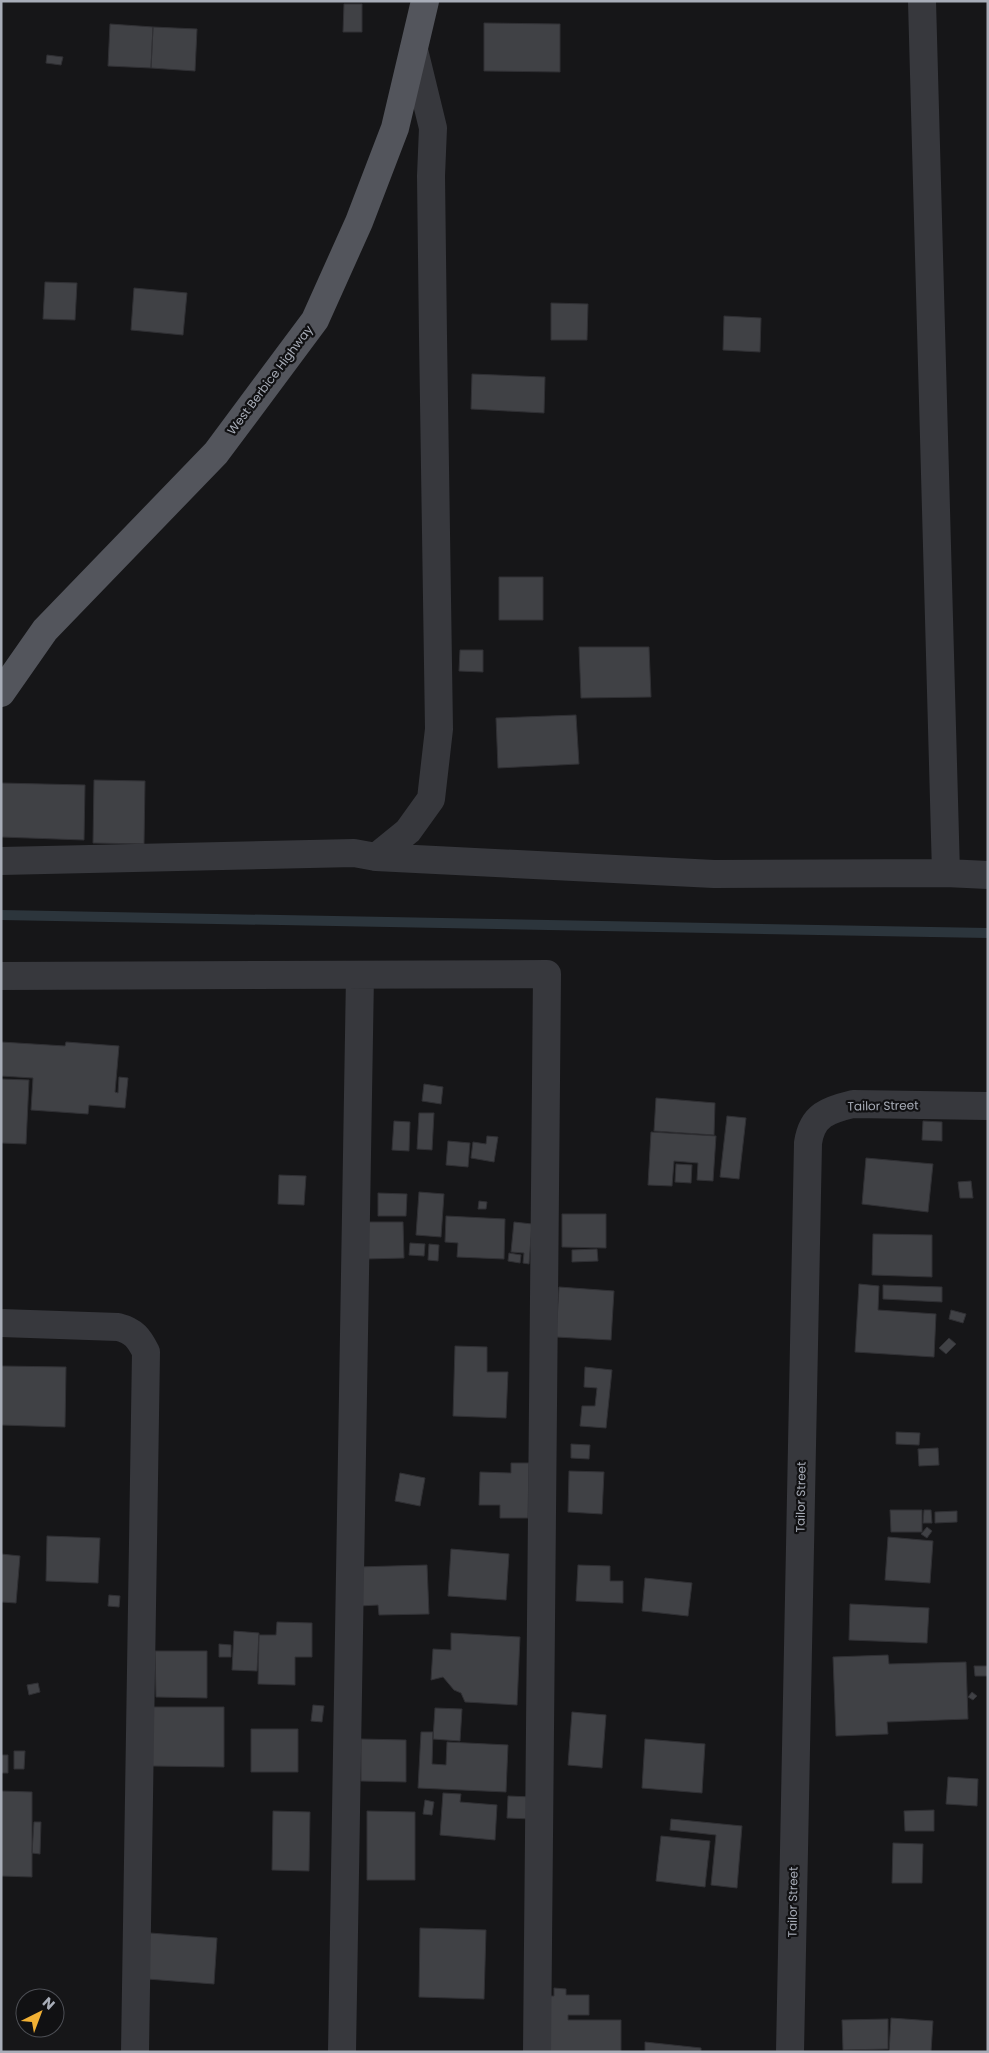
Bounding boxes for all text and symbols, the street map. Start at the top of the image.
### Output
street label: West Berbice Highway [223,321,317,438]
street label: Tailor Street [847,1096,919,1115]
street label: Tailor Street [791,1461,810,1533]
street label: Tailor Street [783,1866,802,1938]
north arrow [15,1988,65,2038]
text: N [38,1992,59,2014]

